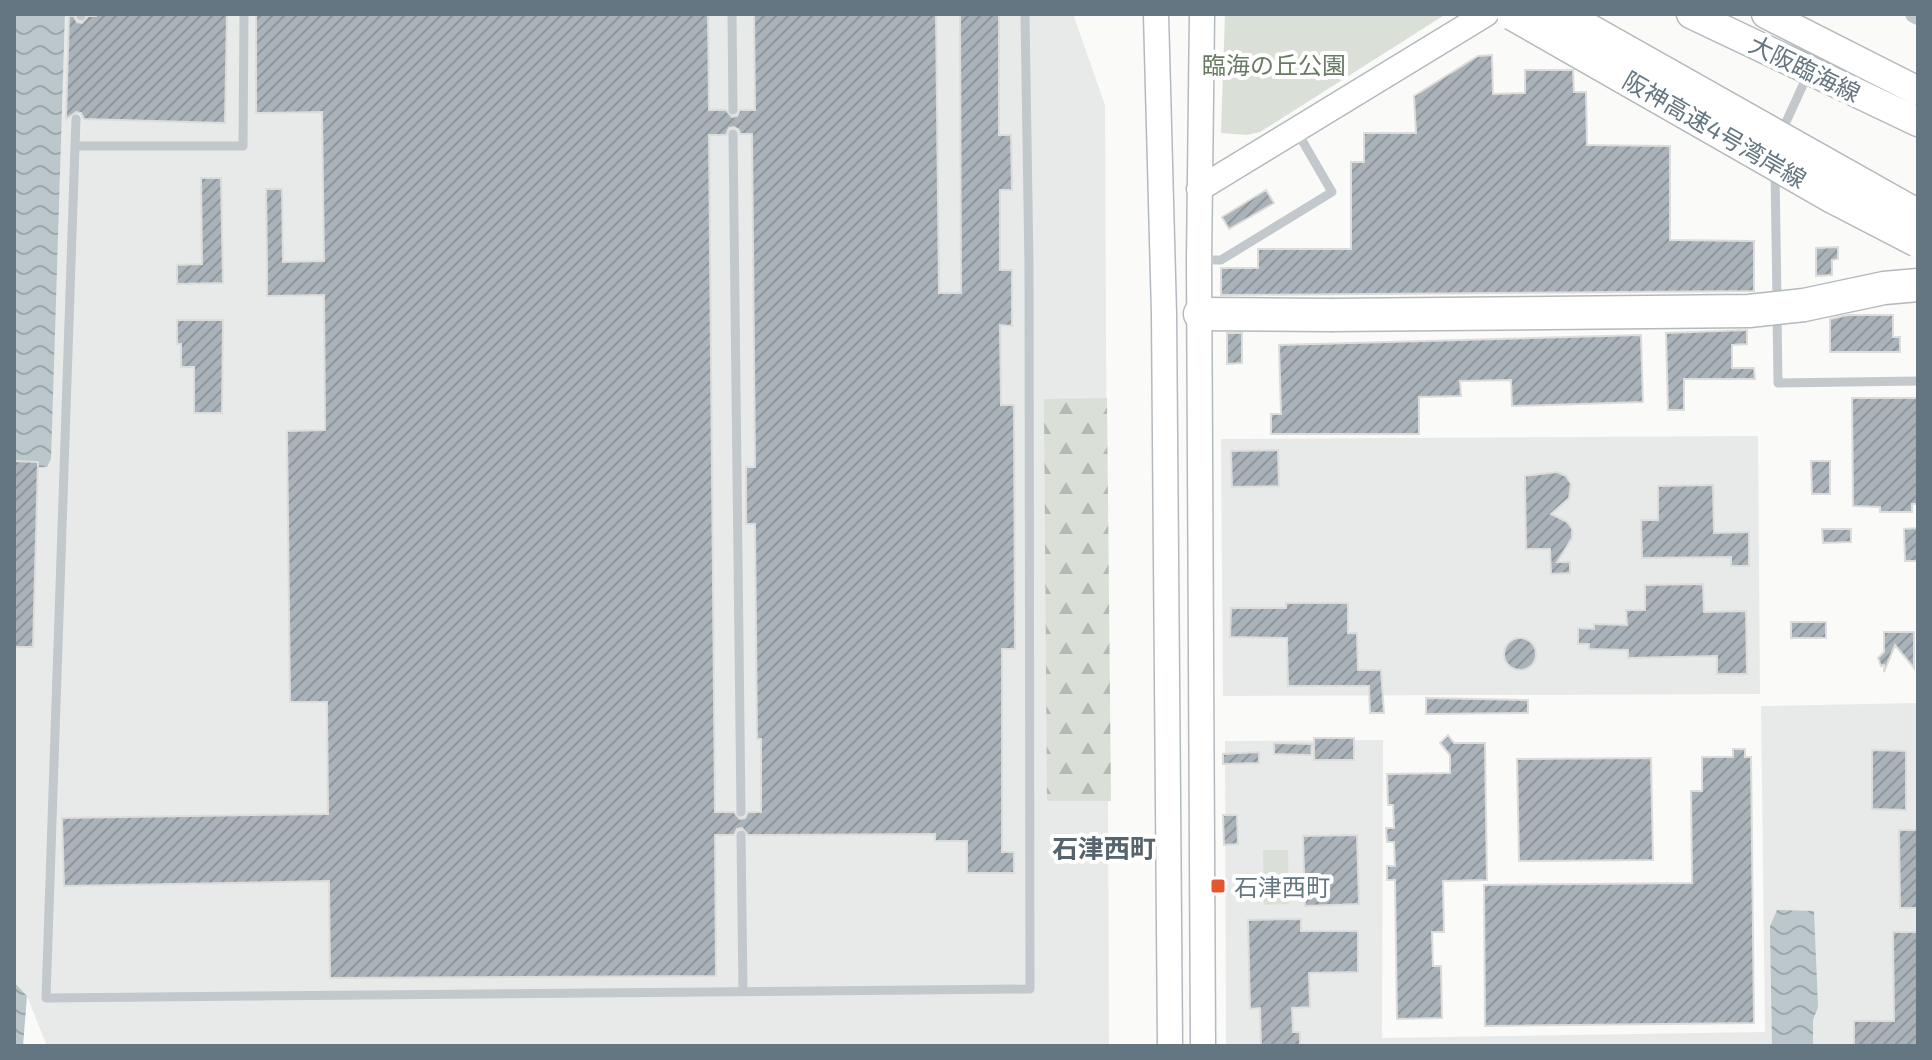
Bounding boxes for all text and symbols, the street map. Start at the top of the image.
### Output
street label: 大阪臨海線 [1745,29,1865,107]
park label: 臨海の丘公園 [1202,50,1346,79]
street label: 阪神高速4号湾岸線 [1618,65,1812,193]
district label: 石津西町 [1052,832,1156,863]
place label: 石津西町 [1234,872,1330,901]
marker: 石津西町 [1209,877,1227,895]

